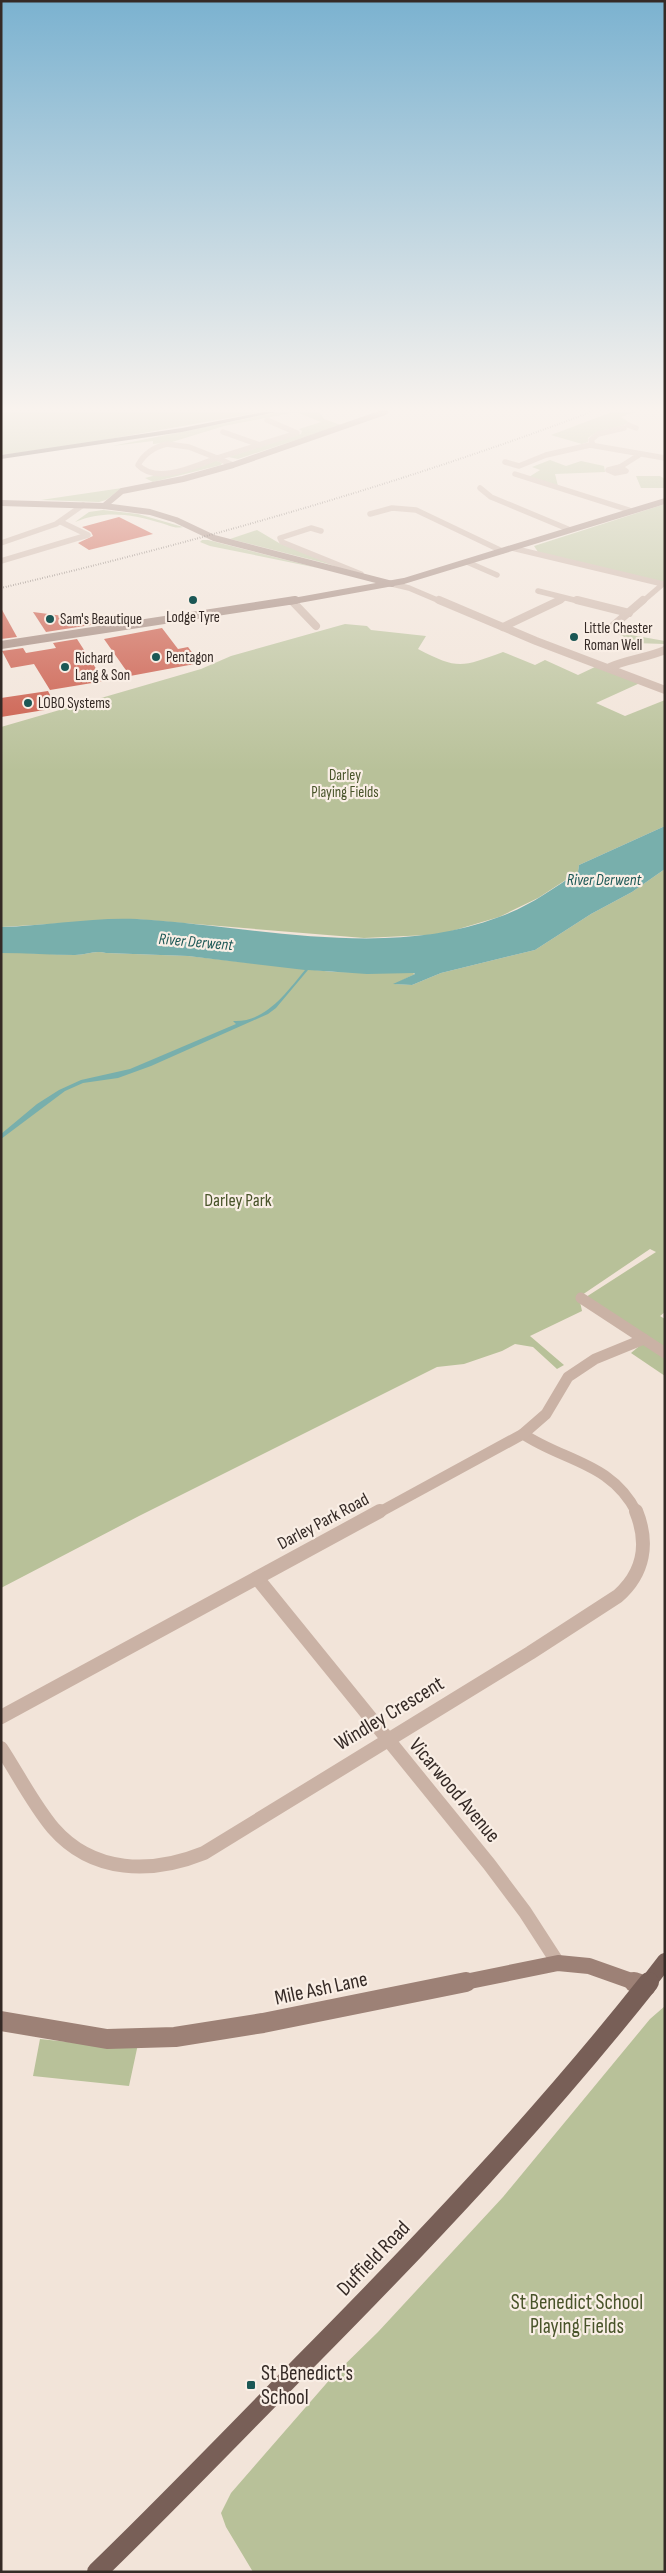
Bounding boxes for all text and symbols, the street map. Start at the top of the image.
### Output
marker: Lodge Tyre [187,594,199,606]
place label: Lodge Tyre [166,608,220,627]
place label: Sam's Beautique [60,610,142,629]
marker: Sam's Beautique [44,613,56,625]
place label: Little Chester Roman Well [584,619,653,655]
marker: Little Chester Roman Well [568,631,580,643]
place label: Pentagon [166,648,214,667]
place label: Richard Lang & Son [75,649,130,685]
marker: Pentagon [150,651,162,663]
marker: Richard Lang & Son [59,661,71,673]
place label: LOBO Systems [38,694,110,713]
marker: LOBO Systems [22,697,34,709]
park label: Darley Playing Fields [311,766,379,802]
water label: River Derwent [567,871,642,890]
water label: River Derwent [158,930,235,955]
park label: Darley Park [204,1190,272,1211]
street label: Darley Park Road [274,1489,372,1554]
street label: Windley Crescent [330,1671,448,1756]
street label: Vicarwood Avenue [404,1733,505,1848]
street label: Mile Ash Lane [272,1966,370,2011]
street label: Duffield Road [332,2216,415,2301]
park label: St Benedict School Playing Fields [511,2290,643,2339]
place label: St Benedict's School [261,2361,353,2410]
marker: St Benedict's School [245,2379,257,2391]

